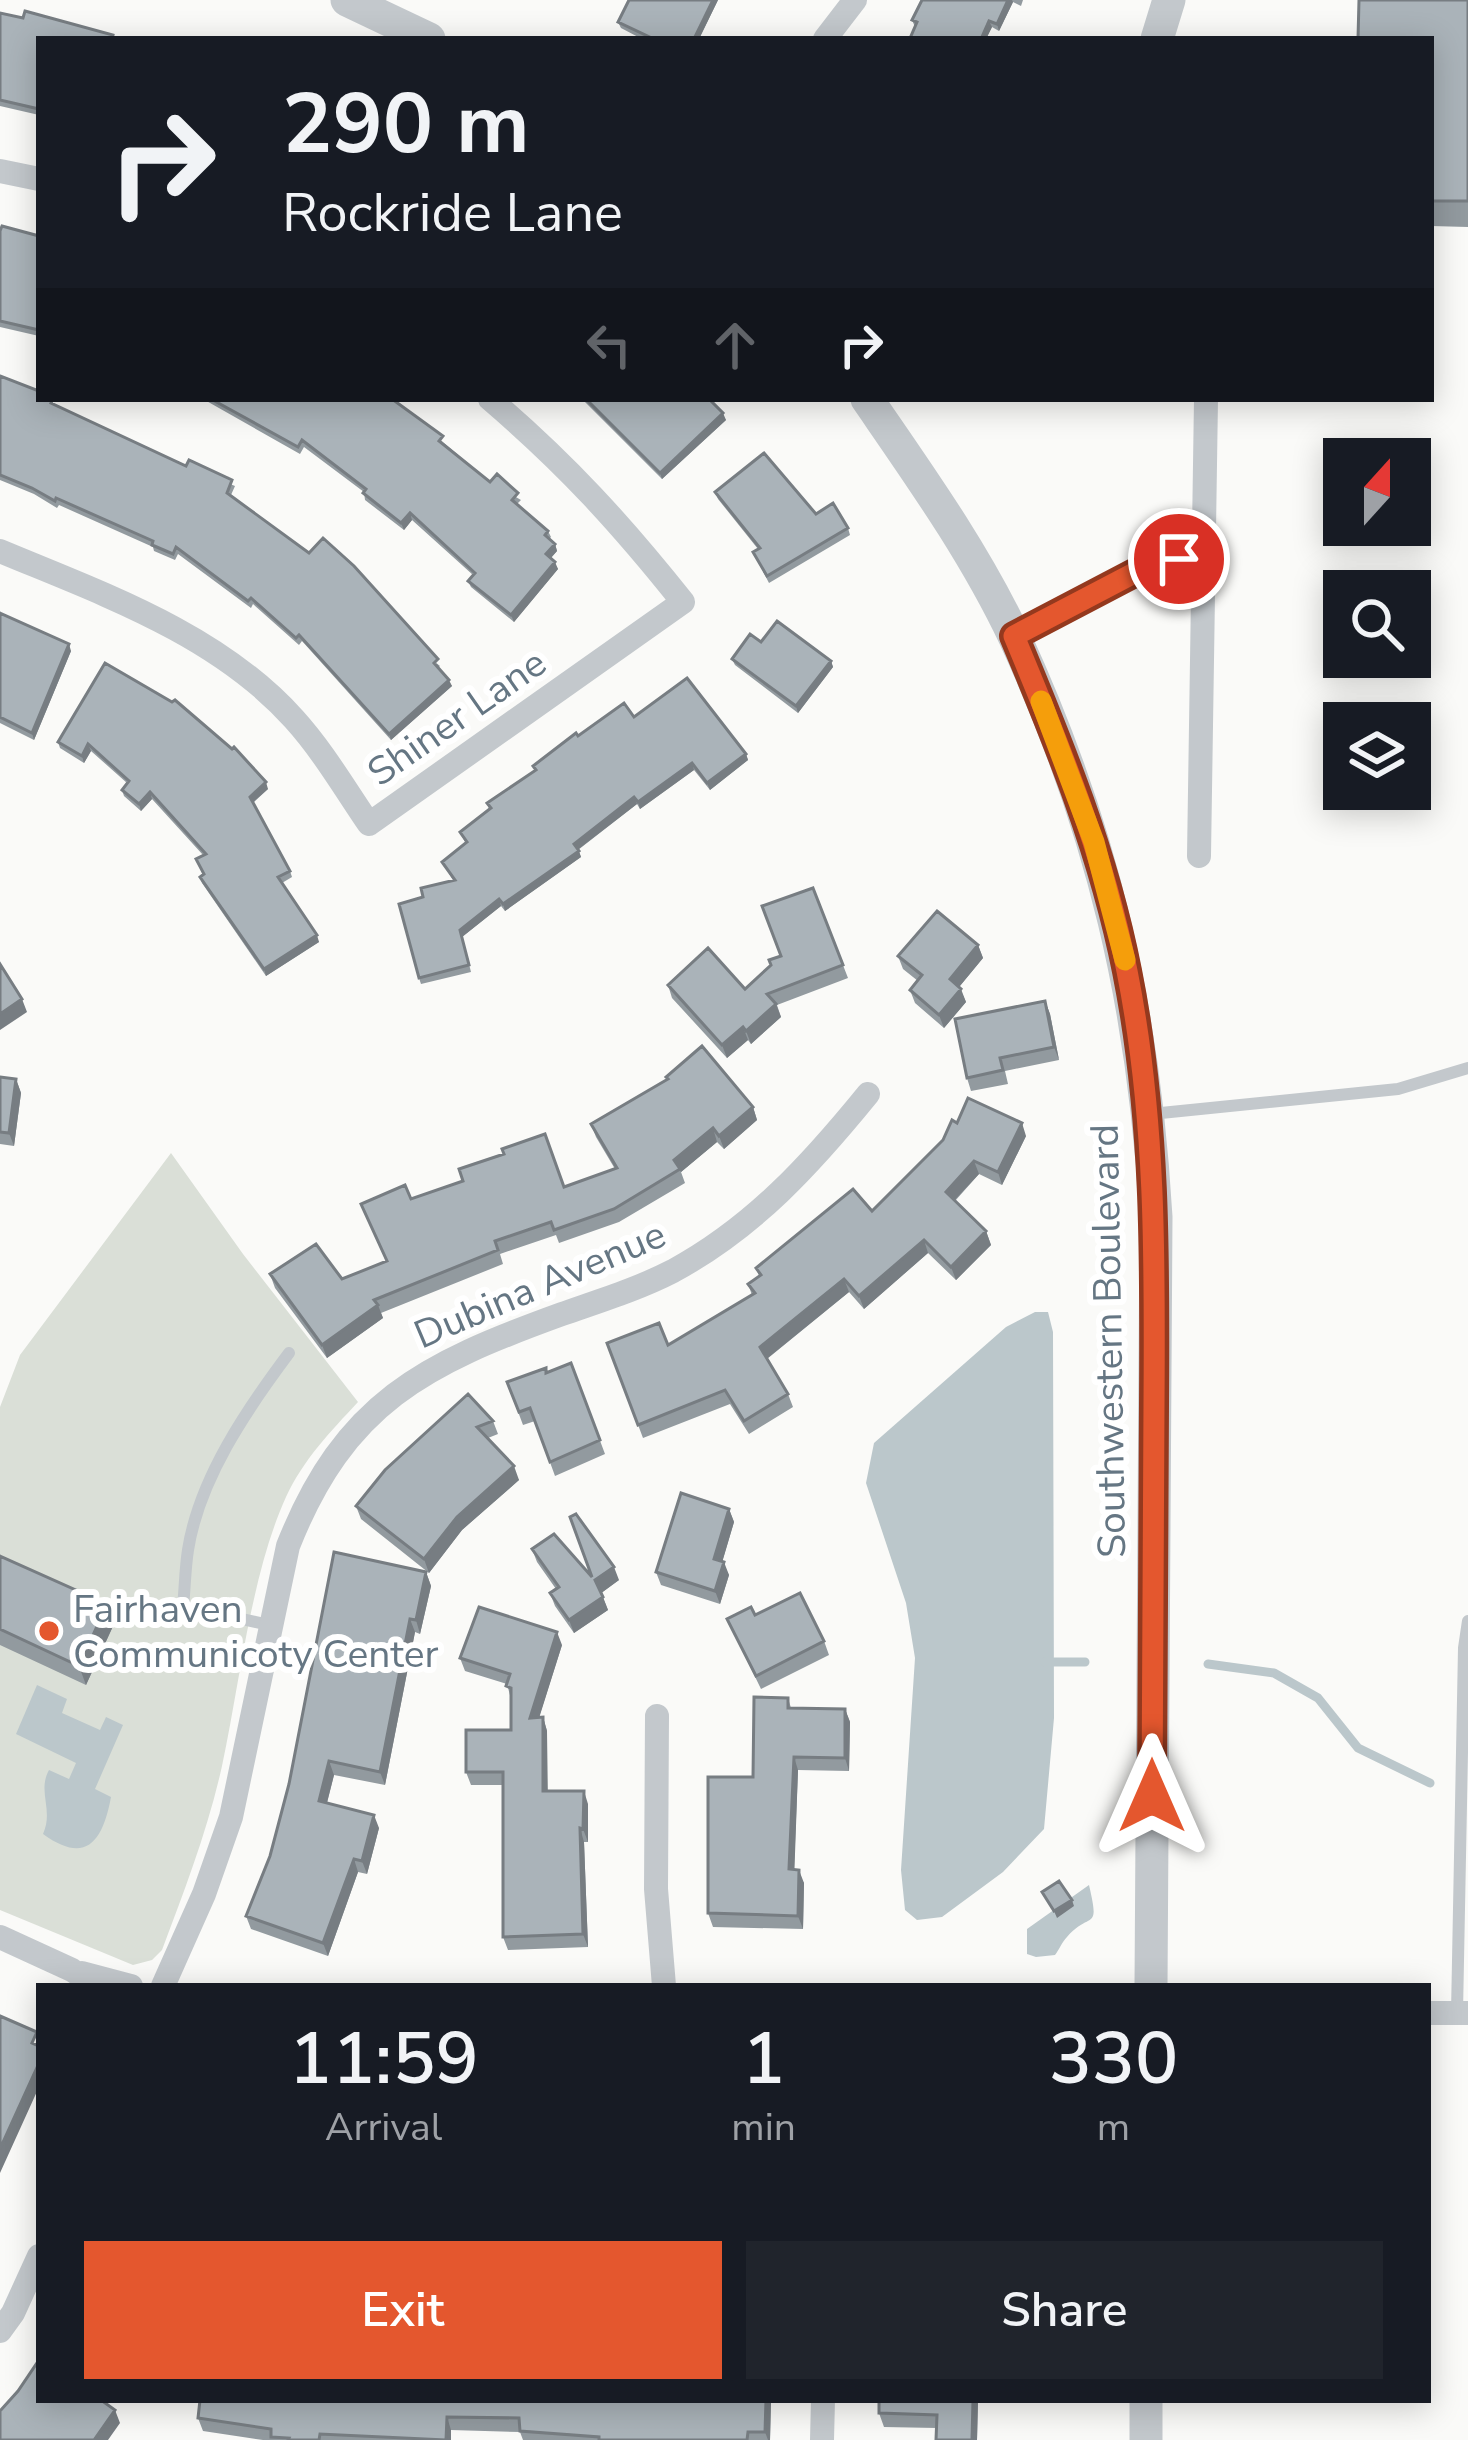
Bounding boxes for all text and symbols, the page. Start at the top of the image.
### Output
text: 290 m [282,67,530,182]
icon: right [84,84,240,240]
text: Rockride Lane [282,176,623,250]
icon: left [576,312,642,378]
icon: ahead [702,312,768,378]
icon: right [828,312,894,378]
north arrow [1323,438,1431,546]
map controls [1323,438,1431,810]
pin [1128,508,1230,610]
icon: arrive [1146,526,1212,592]
button: search [1323,570,1431,678]
street label: Shiner Lane [357,637,557,799]
button: layers [1323,702,1431,810]
street label: Southwestern Boulevard [1079,1124,1139,1558]
street label: Dubina Avenue [406,1208,674,1362]
place label: Fairhaven Communicoty Center [73,1583,439,1681]
marker: Fairhaven Communicoty Center [36,1618,62,1644]
position arrow [1089,1733,1215,1859]
text: 11:59 [289,2010,479,2108]
text: 1 [742,2010,785,2108]
text: 330 [1049,2010,1178,2108]
text: Arrival [325,2101,442,2154]
text: min [731,2101,796,2154]
text: m [1097,2101,1130,2154]
button: Exit [84,2241,722,2379]
button: Share [746,2241,1383,2379]

